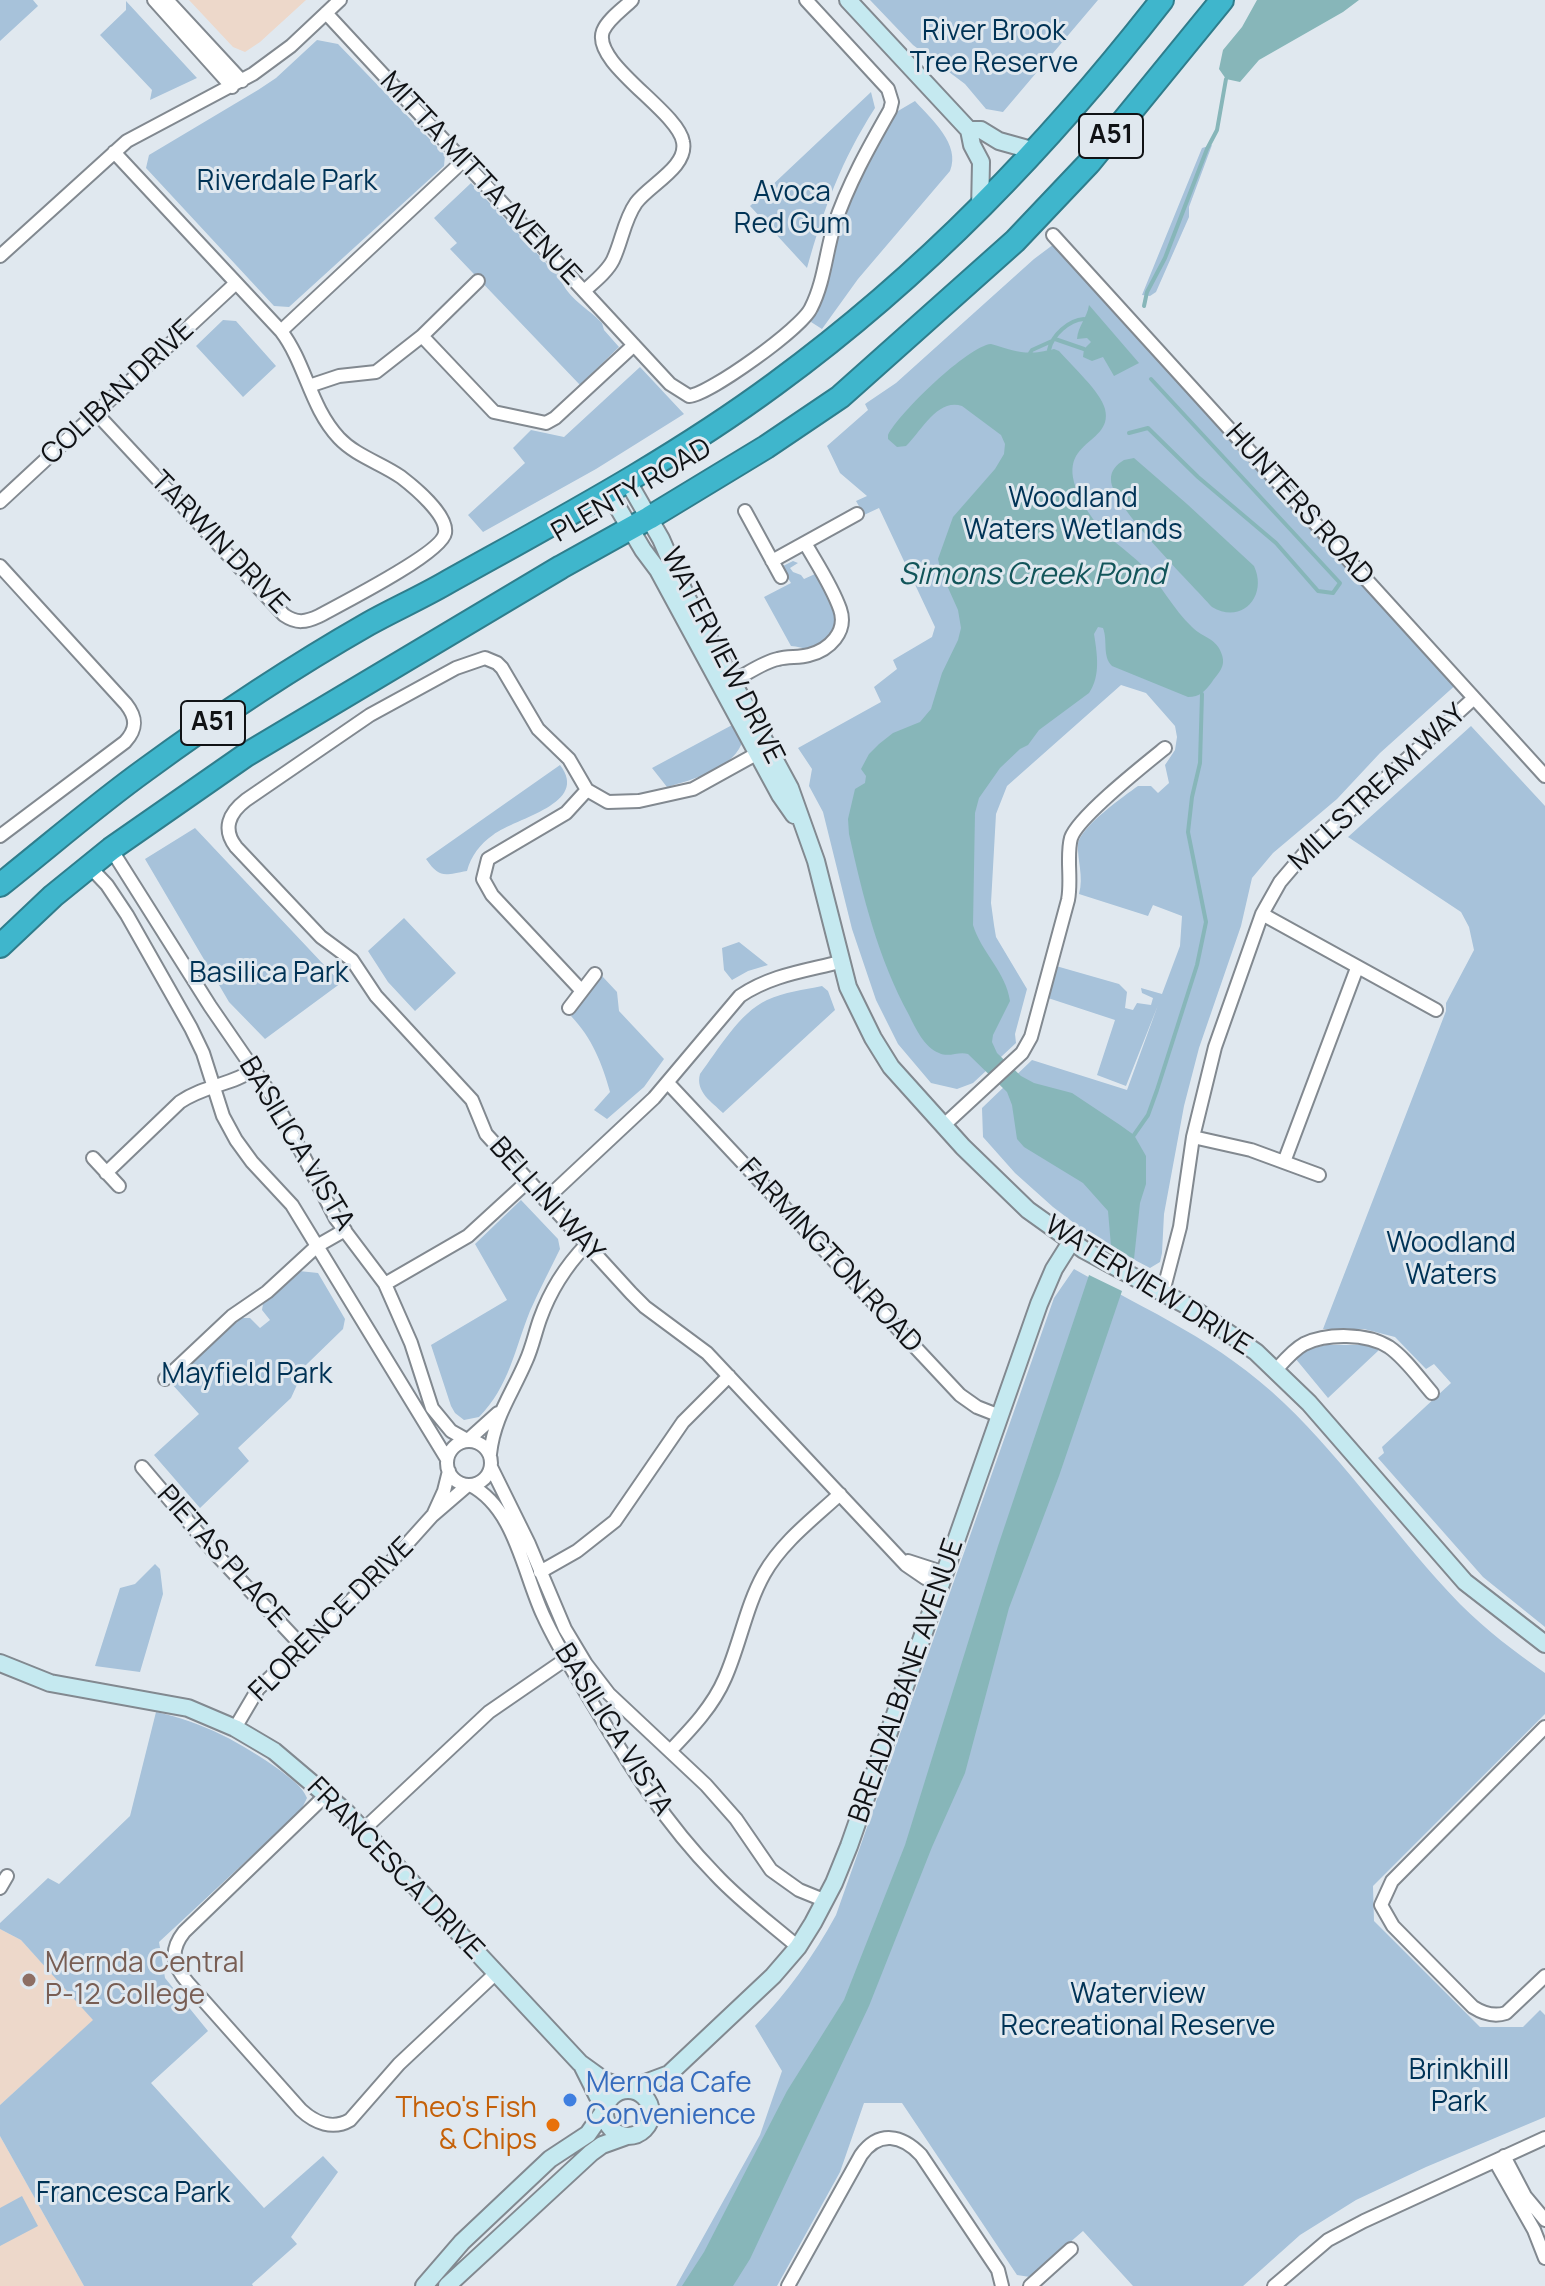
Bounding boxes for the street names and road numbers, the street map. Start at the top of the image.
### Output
street label: MITTA MITTA AVENUE [372,65,588,293]
road number: A51 [1079,114,1143,158]
street label: COLIBAN DRIVE [35,314,201,472]
street label: HUNTERS ROAD [1218,418,1380,592]
street label: PLENTY ROAD [546,432,718,550]
street label: TARWIN DRIVE [143,465,295,621]
street label: WATERVIEW DRIVE [653,542,791,770]
street label: MILLSTREAM WAY [1283,698,1473,878]
road number: A51 [181,701,245,745]
street label: BASILICA VISTA [231,1051,361,1237]
street label: BELLINI WAY [482,1131,610,1269]
street label: FARMINGTON ROAD [731,1152,929,1360]
street label: WATERVIEW DRIVE [1038,1209,1258,1363]
street label: PIETAS PLACE [149,1479,295,1635]
street label: FLORENCE DRIVE [243,1531,421,1709]
street label: BREADALBANE AVENUE [843,1535,971,1827]
street label: BASILICA VISTA [547,1638,679,1822]
street label: FRANCESCA DRIVE [300,1771,490,1967]

